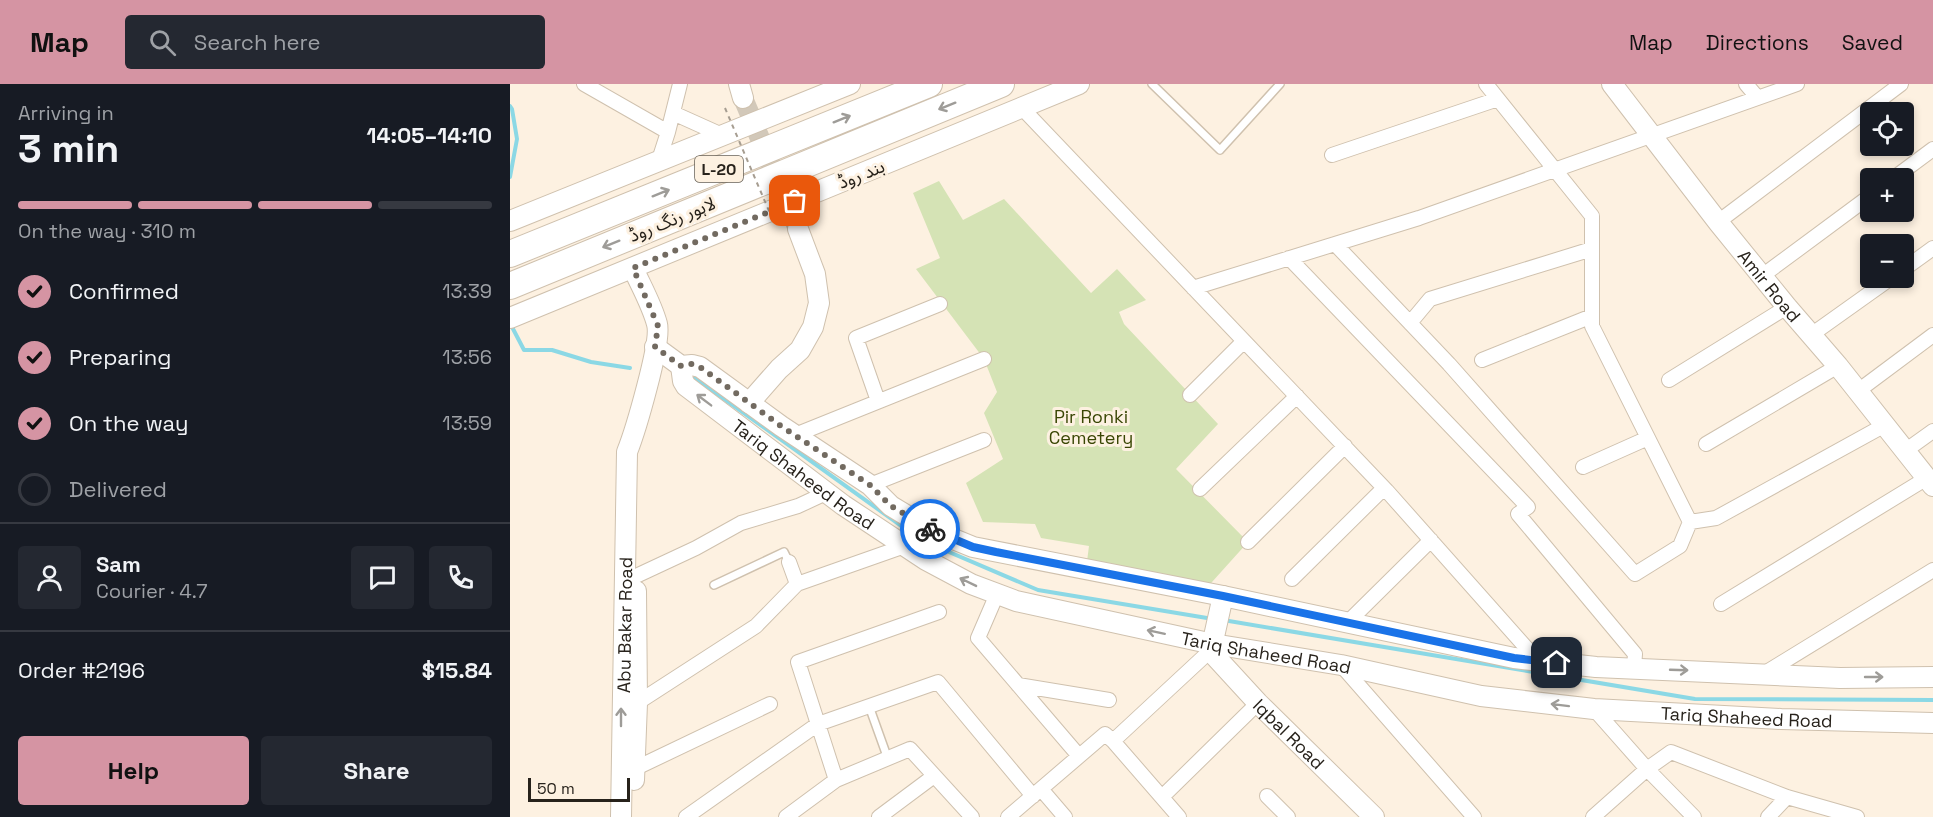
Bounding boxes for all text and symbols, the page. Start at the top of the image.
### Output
search box [125,15,545,69]
text: Map [30,24,89,60]
icon: search [146,26,179,59]
text: Search here [194,28,321,56]
text: Map [1629,29,1673,56]
text: Directions [1706,29,1809,56]
text: Saved [1842,29,1903,56]
text: Arriving in [18,100,114,126]
one-way arrow [938,101,957,112]
map controls [1860,102,1914,288]
button: locate [1860,102,1914,156]
one-way arrow [832,113,851,124]
text: 14:05–14:10 [367,121,492,149]
text: 3 min [18,124,119,173]
street label: بند روڈ [834,154,888,194]
road number: L-20 [695,156,743,182]
button: + [1860,168,1914,222]
pin [769,175,820,226]
icon: bag [778,184,811,217]
one-way arrow [652,187,670,198]
street label: لاہور رنگ روڈ [625,191,719,247]
text: On the way · 310 m [18,218,196,244]
button: − [1860,234,1914,288]
one-way arrow [602,239,621,250]
street label: Amir Road [1733,245,1806,327]
icon: check [18,275,51,308]
text: Confirmed [69,277,179,305]
text: 13:39 [442,278,492,304]
icon: check [18,341,51,374]
text: Preparing [69,343,171,371]
text: 13:56 [442,344,492,370]
one-way arrow [696,393,712,406]
park label: Pir Ronki Cemetery [1049,405,1133,449]
icon: check [18,407,51,440]
text: On the way [69,409,188,437]
text: 13:59 [442,410,492,436]
street label: Tariq Shaheed Road [728,414,879,535]
text: Delivered [69,475,167,503]
courier [900,499,960,559]
icon: bike [914,513,947,546]
button: person [18,546,81,609]
button: chat [351,546,414,609]
button: phone [429,546,492,609]
text: Sam [96,550,141,578]
street label: Abu Bakar Road [612,557,637,693]
one-way arrow [959,576,977,587]
text: Courier · 4.7 [96,578,207,604]
one-way arrow [1146,625,1165,637]
street label: Tariq Shaheed Road [1179,626,1353,678]
pin [1531,637,1582,688]
icon: home [1540,646,1573,679]
text: Order #2196 [18,656,145,684]
text: $15.84 [422,656,492,684]
one-way arrow [1669,664,1689,675]
one-way arrow [1864,671,1884,683]
street label: Iqbal Road [1249,693,1330,774]
one-way arrow [1551,699,1570,710]
street label: Tariq Shaheed Road [1660,701,1833,732]
one-way arrow [615,707,627,727]
button: Help [18,736,249,805]
button: Share [261,736,492,805]
scale bar [528,775,630,802]
text: 50 m [537,778,575,799]

